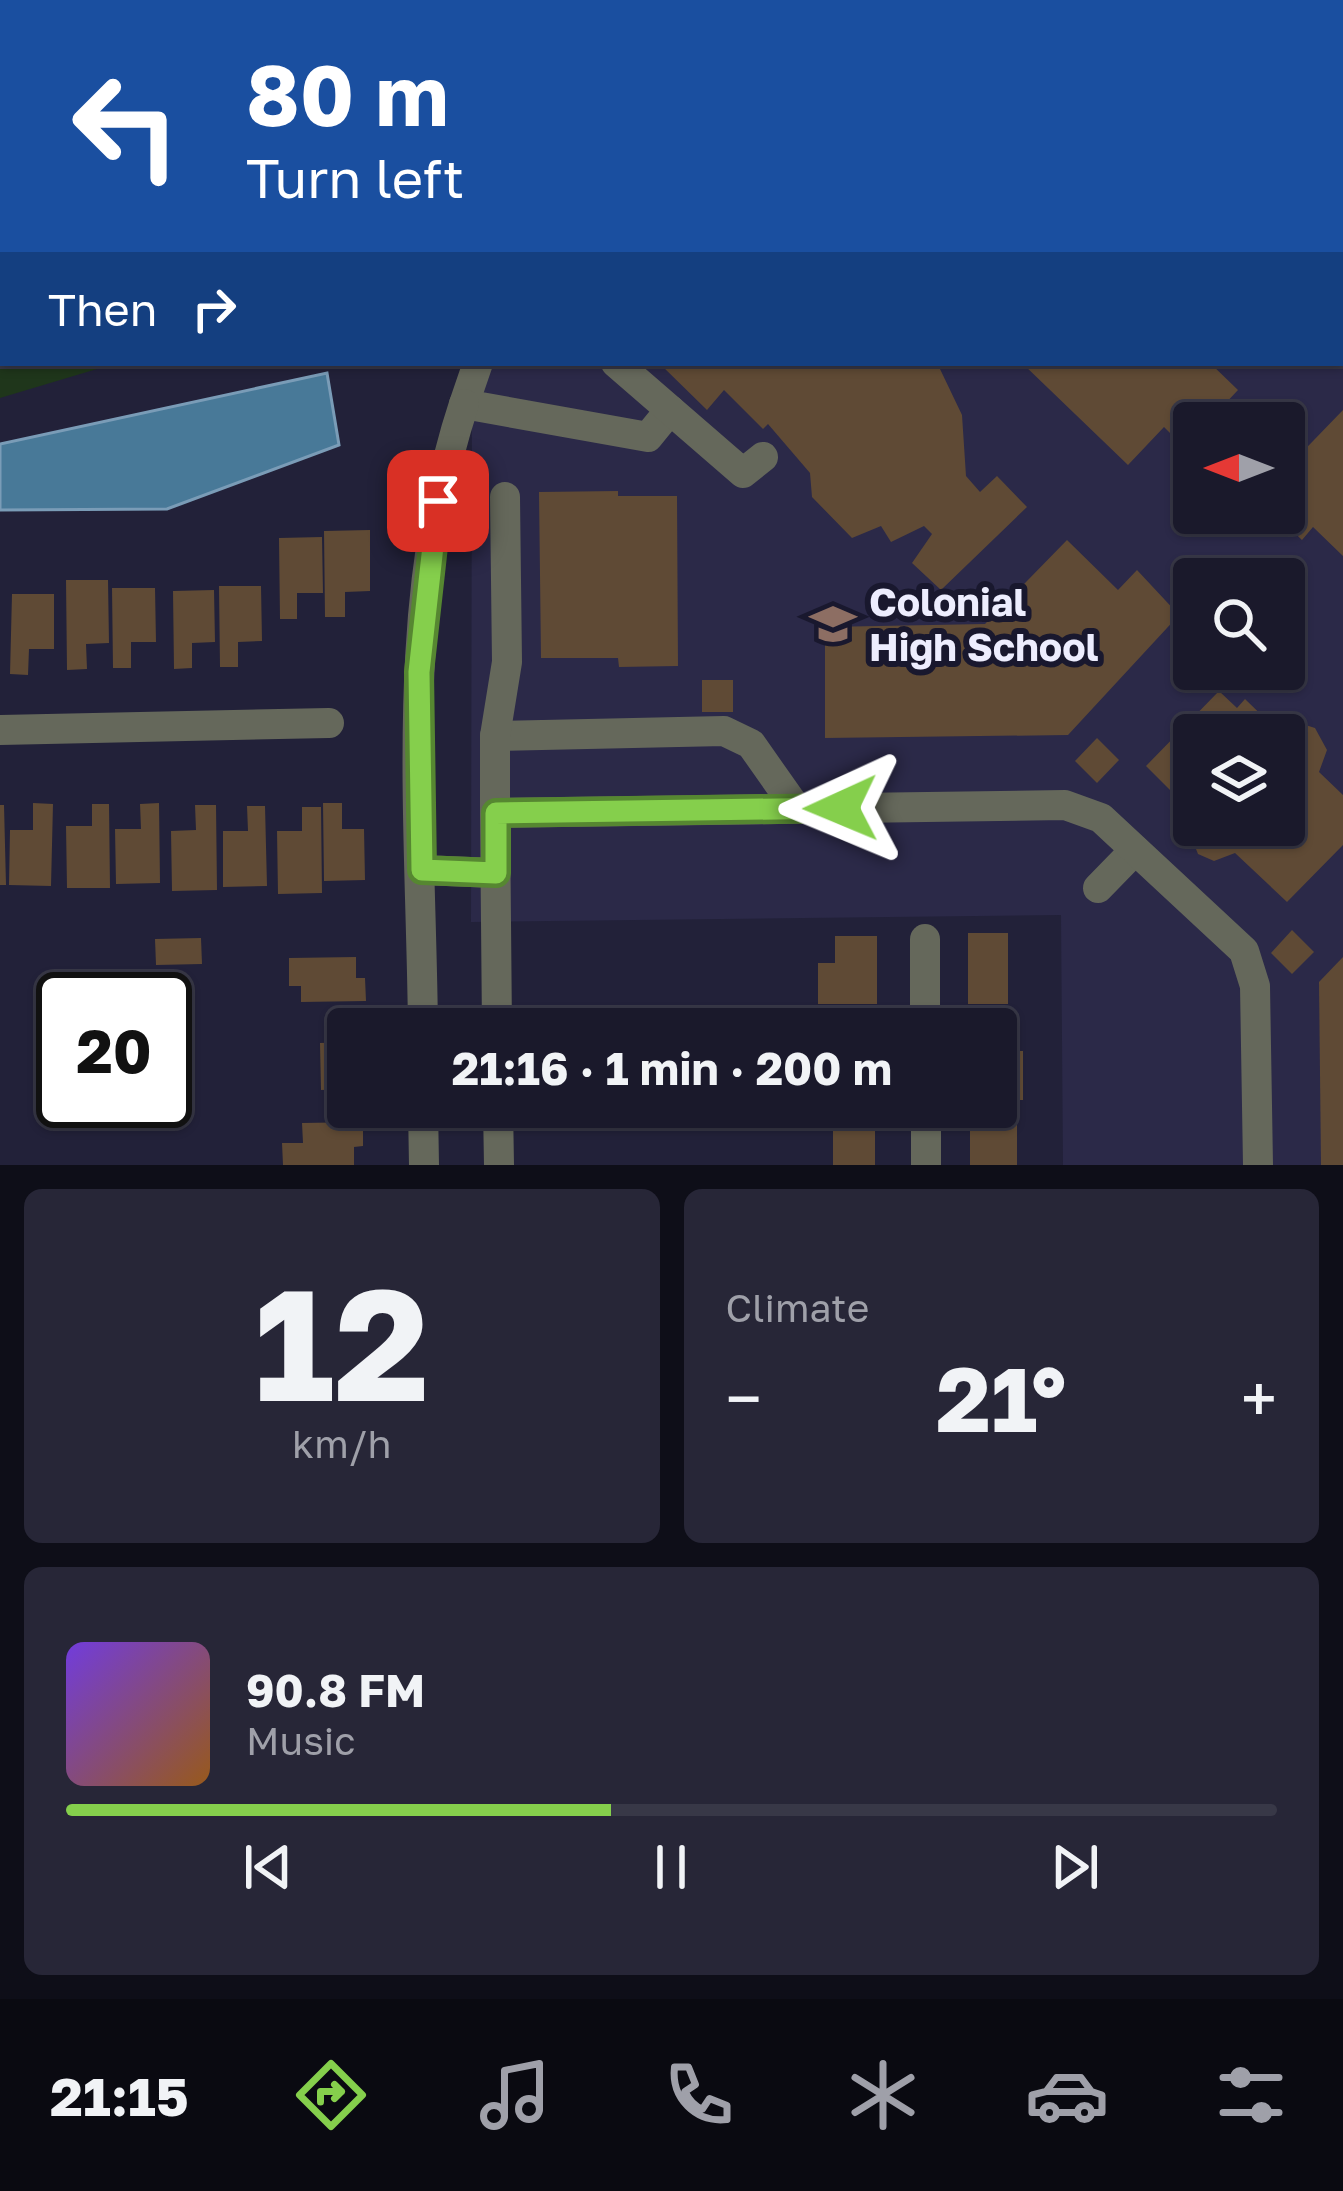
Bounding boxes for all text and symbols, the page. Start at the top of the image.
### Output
text: 80 m [246,44,449,144]
icon: left [48,48,204,204]
text: Turn left [246,145,464,210]
icon: right [181,276,247,342]
text: Then [48,282,157,336]
north arrow [1173,402,1305,534]
map controls [1173,402,1305,846]
pin [387,450,489,552]
icon: arrive [405,468,471,534]
button: search [1173,558,1305,690]
place label: Colonial High School [869,578,1099,670]
school or university icon: Colonial High School [808,599,858,649]
button: layers [1173,714,1305,846]
position arrow [778,745,904,871]
speed limit sign: 20 [36,972,192,1128]
text: 21:16 · 1 min · 200 m [452,1041,892,1095]
text: 12 [254,1248,430,1435]
text: Climate [726,1284,869,1331]
text: 21° [936,1344,1066,1452]
text: − [726,1358,762,1438]
text: + [1241,1358,1277,1438]
text: km/h [292,1420,391,1467]
text: 90.8 FM [246,1663,425,1717]
text: Music [246,1717,356,1764]
icon: previous [235,1834,301,1900]
icon: pause [638,1834,704,1900]
icon: next [1042,1834,1108,1900]
icon: directions [289,2053,373,2137]
icon: music [473,2053,557,2137]
icon: phone [657,2053,741,2137]
icon: climate [841,2053,925,2137]
icon: car [1025,2053,1109,2137]
icon: filters [1209,2053,1293,2137]
text: 21:15 [50,2063,189,2128]

